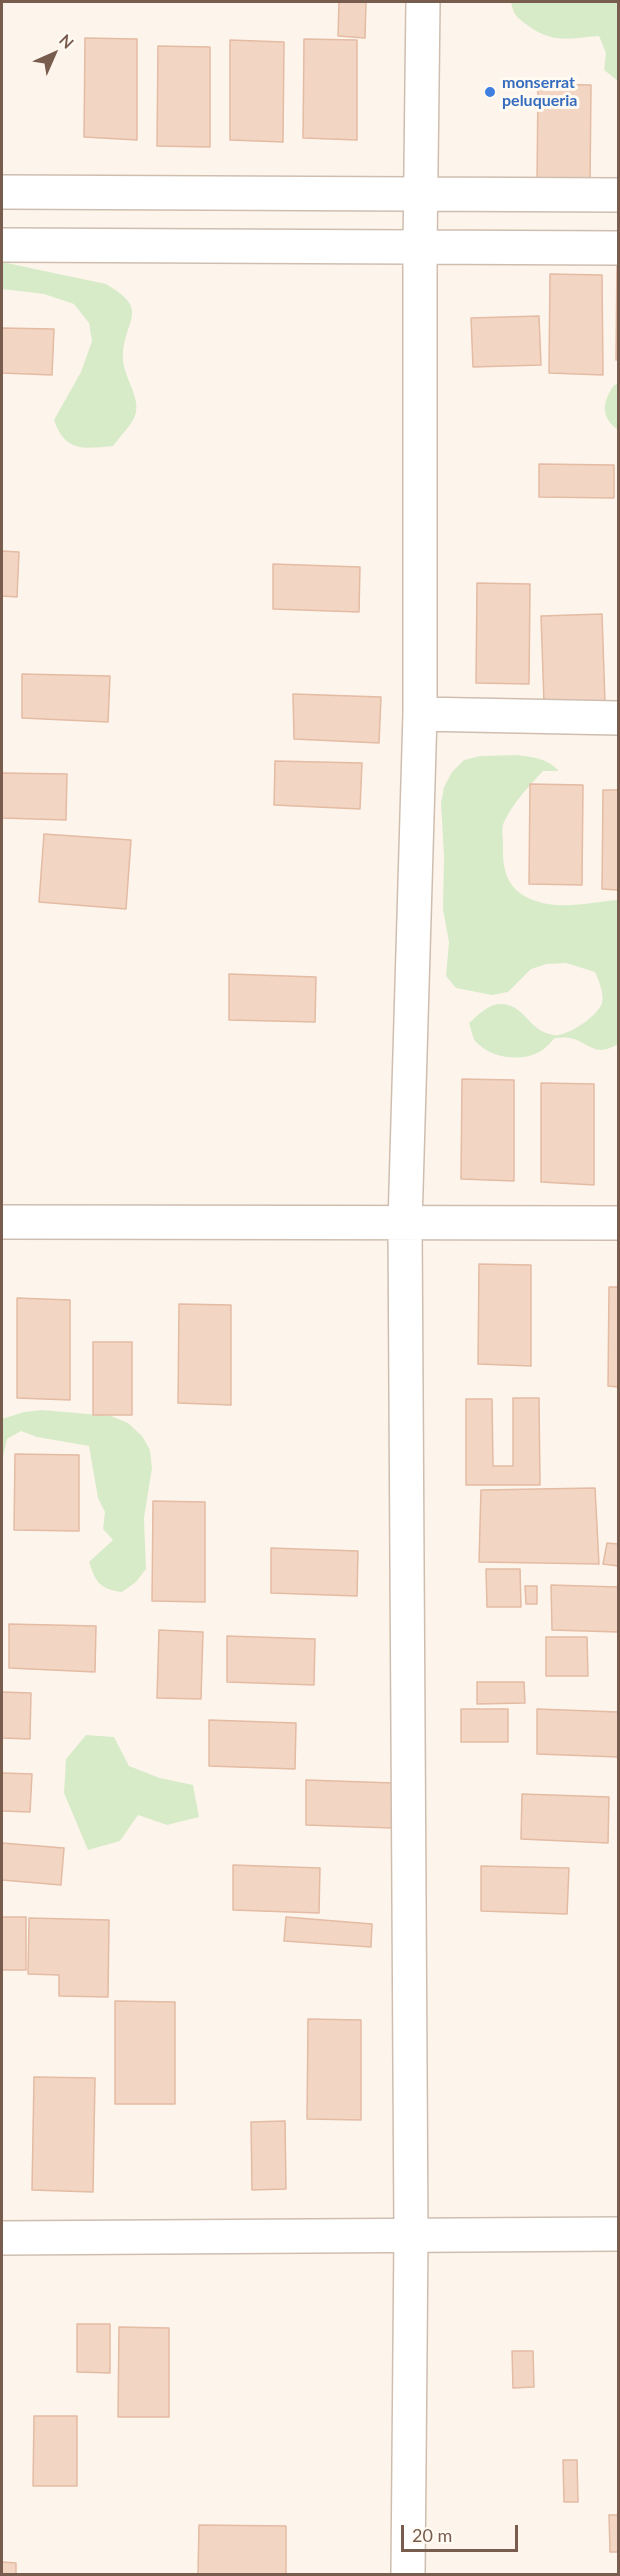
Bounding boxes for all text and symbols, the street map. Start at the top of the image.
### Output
north arrow [24,24,84,84]
text: N [56,30,78,52]
place label: monserrat peluqueria [502,73,577,111]
marker: monserrat peluqueria [483,85,497,99]
scale bar [404,2513,521,2551]
text: 20 m [412,2524,452,2546]

